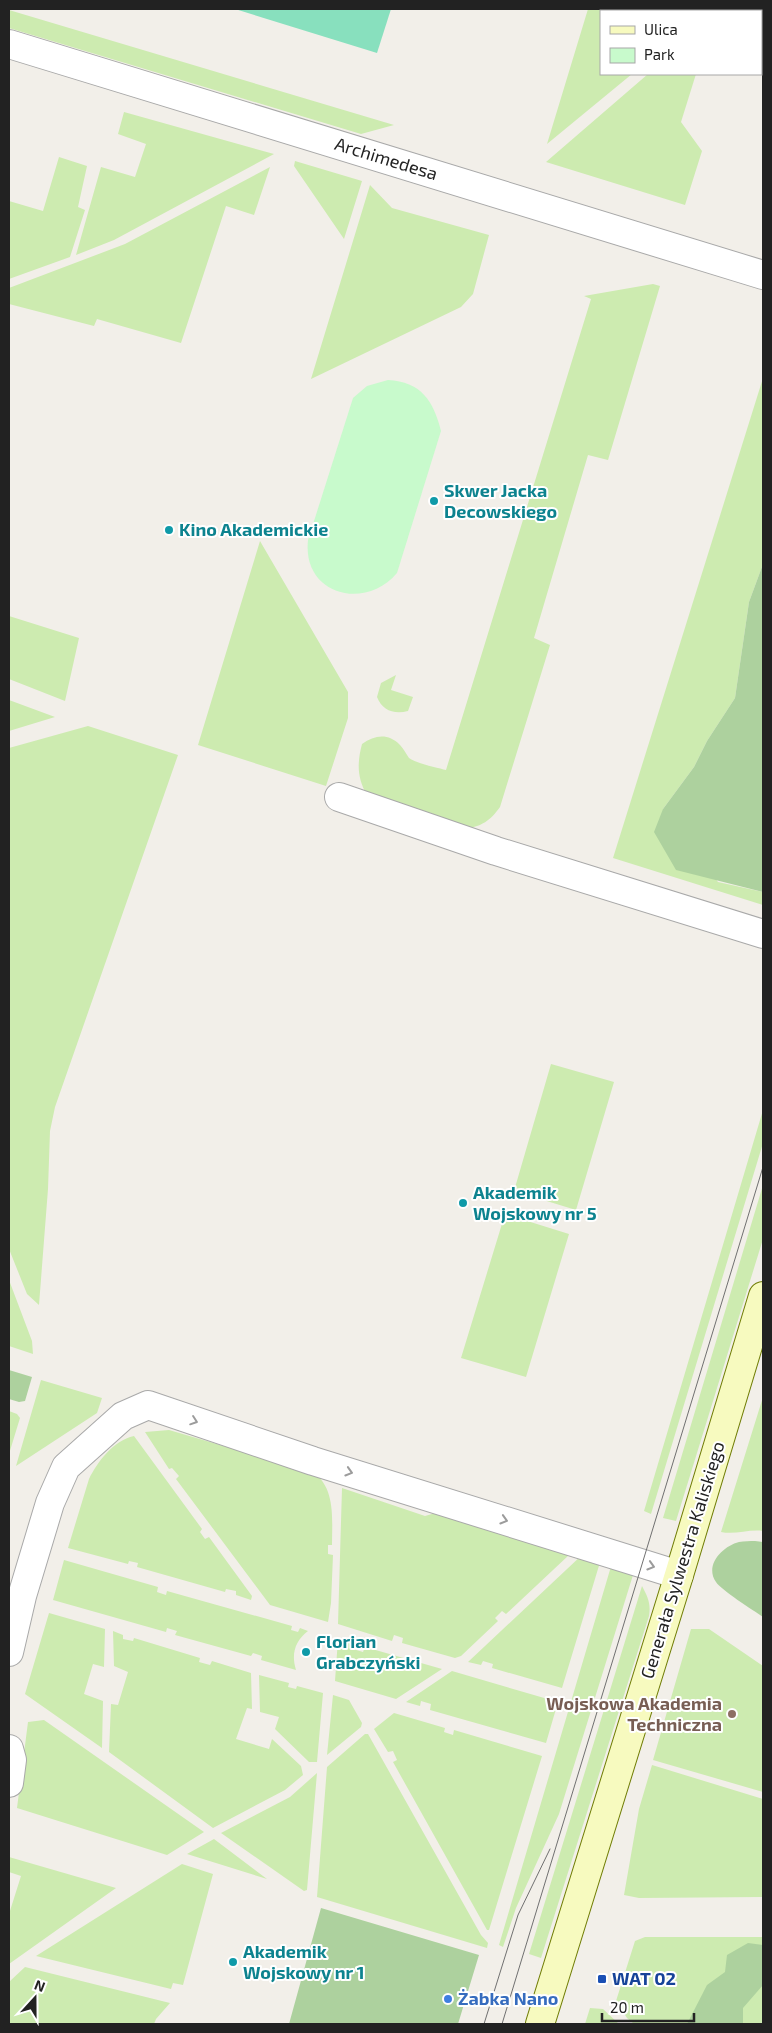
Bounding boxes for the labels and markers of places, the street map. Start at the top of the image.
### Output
place label: Skwer Jacka Decowskiego [444,479,557,522]
marker: Skwer Jacka Decowskiego [428,495,440,507]
place label: Kino Akademickie [179,518,328,540]
marker: Kino Akademickie [163,524,175,536]
place label: Akademik Wojskowy nr 5 [473,1181,597,1224]
marker: Akademik Wojskowy nr 5 [457,1197,469,1209]
place label: Florian Grabczyński [316,1630,420,1673]
marker: Florian Grabczyński [300,1646,312,1658]
place label: Wojskowa Akademia Techniczna [546,1692,722,1735]
marker: Wojskowa Akademia Techniczna [726,1708,738,1720]
place label: Akademik Wojskowy nr 1 [243,1940,365,1983]
marker: Akademik Wojskowy nr 1 [227,1956,239,1968]
place label: WAT 02 [612,1967,676,1989]
marker: WAT 02 [596,1973,608,1985]
place label: Żabka Nano [458,1987,558,2009]
marker: Żabka Nano [442,1993,454,2005]

